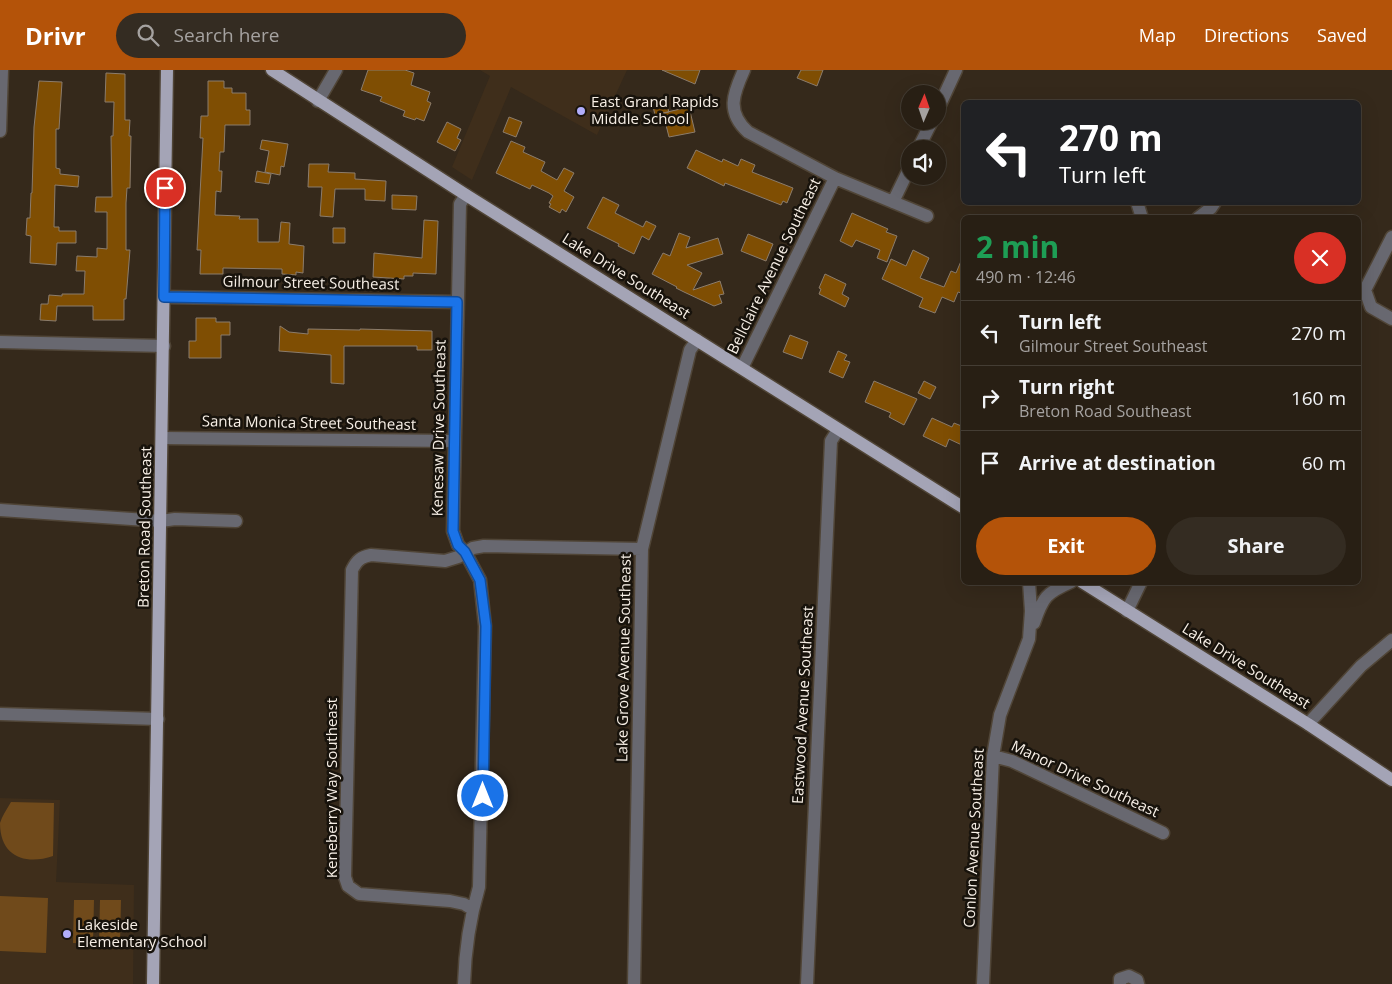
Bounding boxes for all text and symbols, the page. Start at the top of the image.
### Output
search box [116,13,466,58]
text: Drivr [25,19,86,52]
icon: search [134,21,162,49]
text: Search here [174,22,279,48]
text: Map [1139,23,1176,47]
text: Directions [1204,23,1289,47]
text: Saved [1317,23,1367,47]
north arrow [901,85,946,130]
map controls [901,85,946,185]
place label: East Grand Rapids Middle School [591,91,719,128]
marker: East Grand Rapids Middle School [575,105,587,117]
text: 270 m [1059,114,1163,161]
icon: left [976,120,1041,185]
button: sound [901,140,946,185]
text: Turn left [1059,159,1146,189]
pin [144,167,186,209]
icon: arrive [151,174,179,202]
street label: Bellclaire Avenue Southeast [722,174,825,357]
text: 2 min [976,226,1059,267]
street label: Lake Drive Southeast [559,228,694,323]
button: close [1294,232,1346,284]
text: 490 m · 12:46 [976,266,1076,288]
street label: Gilmour Street Southeast [223,270,400,294]
text: Turn left [1019,309,1101,335]
icon: left [976,319,1004,347]
text: 270 m [1291,320,1346,346]
text: Gilmour Street Southeast [1019,335,1207,357]
street label: Kenesaw Drive Southeast [426,339,450,517]
text: Turn right [1019,374,1114,400]
icon: right [976,384,1004,412]
text: 160 m [1291,385,1346,411]
text: Breton Road Southeast [1019,400,1191,422]
street label: Santa Monica Street Southeast [202,410,416,434]
street label: Breton Road Southeast [133,446,155,608]
icon: arrive [976,449,1004,477]
text: Arrive at destination [1019,450,1216,476]
text: 60 m [1302,450,1346,476]
button: Exit [976,517,1156,575]
button: Share [1166,517,1346,575]
street label: Lake Grove Avenue Southeast [611,554,635,762]
street label: Eastwood Avenue Southeast [787,605,817,804]
street label: Lake Drive Southeast [1179,618,1314,713]
street label: Keneberry Way Southeast [321,698,341,878]
street label: Manor Drive Southeast [1008,735,1163,821]
street label: Conlon Avenue Southeast [958,748,988,928]
position arrow [456,769,508,821]
place label: Lakeside Elementary School [77,914,207,951]
marker: Lakeside Elementary School [61,928,73,940]

